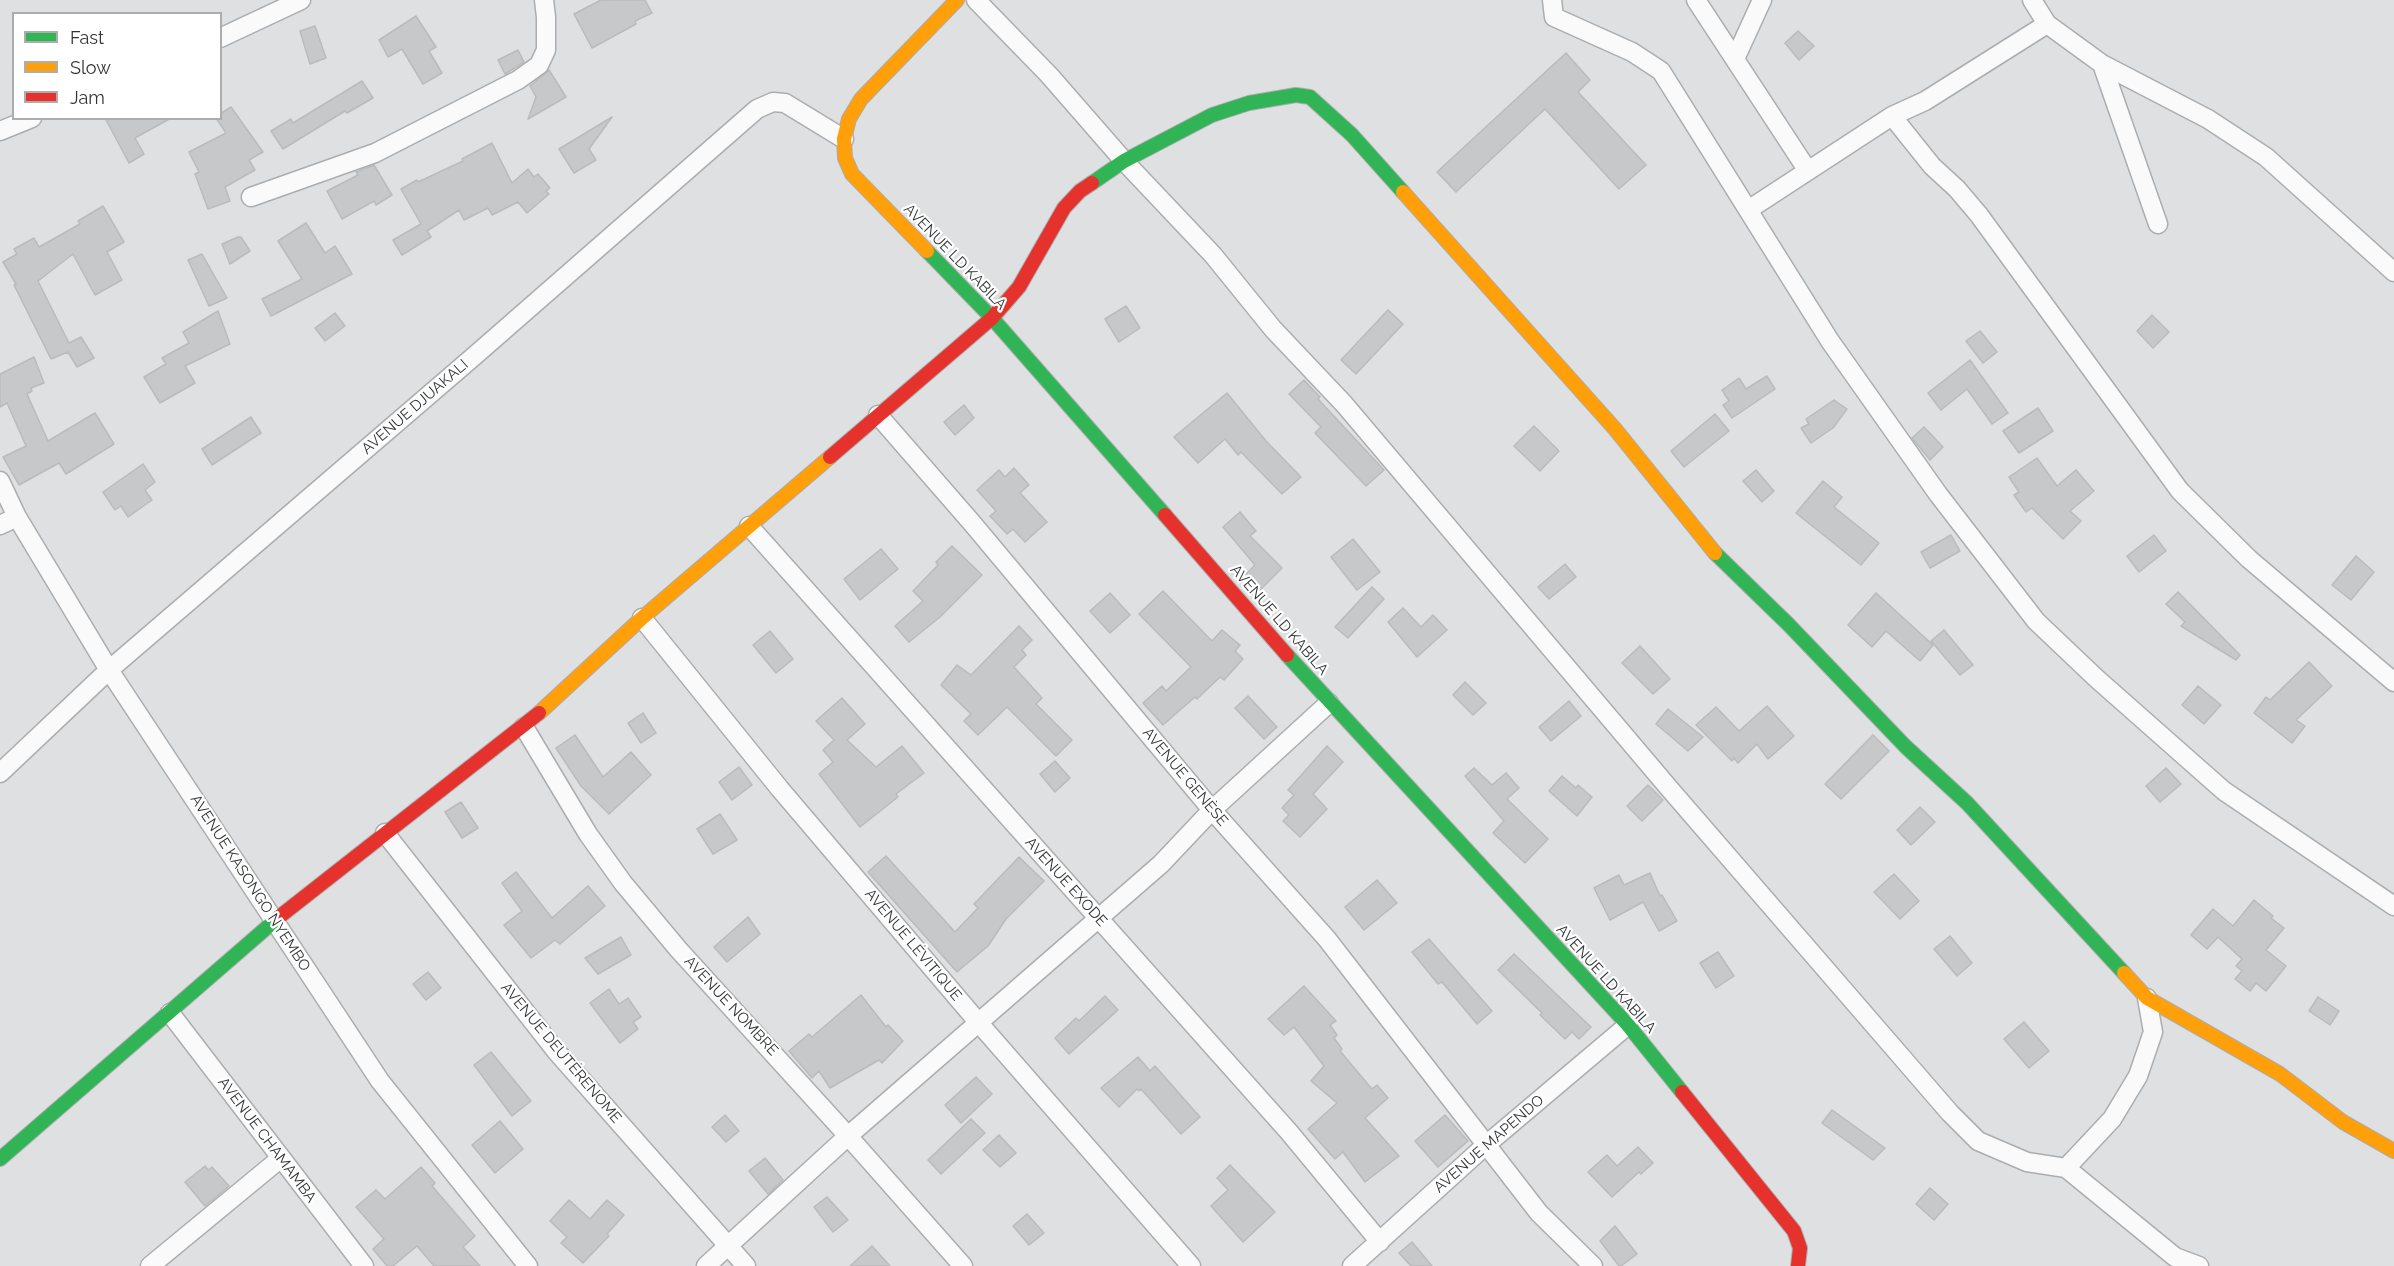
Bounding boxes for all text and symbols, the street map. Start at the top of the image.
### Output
legend [12,12,222,120]
text: Fast [70,27,104,48]
text: Slow [70,57,111,78]
text: Jam [70,87,105,108]
street label: AVENUE LD KABILA [900,200,1010,314]
street label: AVENUE DJUAKALI [358,356,472,458]
street label: AVENUE LD KABILA [1226,561,1332,679]
street label: AVENUE GENÈSE [1139,724,1231,830]
street label: AVENUE KASONGO NYEMBO [186,791,314,975]
street label: AVENUE EXODE [1021,834,1111,930]
street label: AVENUE LÉVITIQUE [861,885,965,1005]
street label: AVENUE LD KABILA [1552,921,1660,1037]
street label: AVENUE NOMBRE [680,953,782,1059]
street label: AVENUE DEUTÉRENOME [497,979,625,1127]
street label: AVENUE CHAMAMBA [214,1074,320,1206]
street label: AVENUE MAPENDO [1430,1091,1548,1197]

